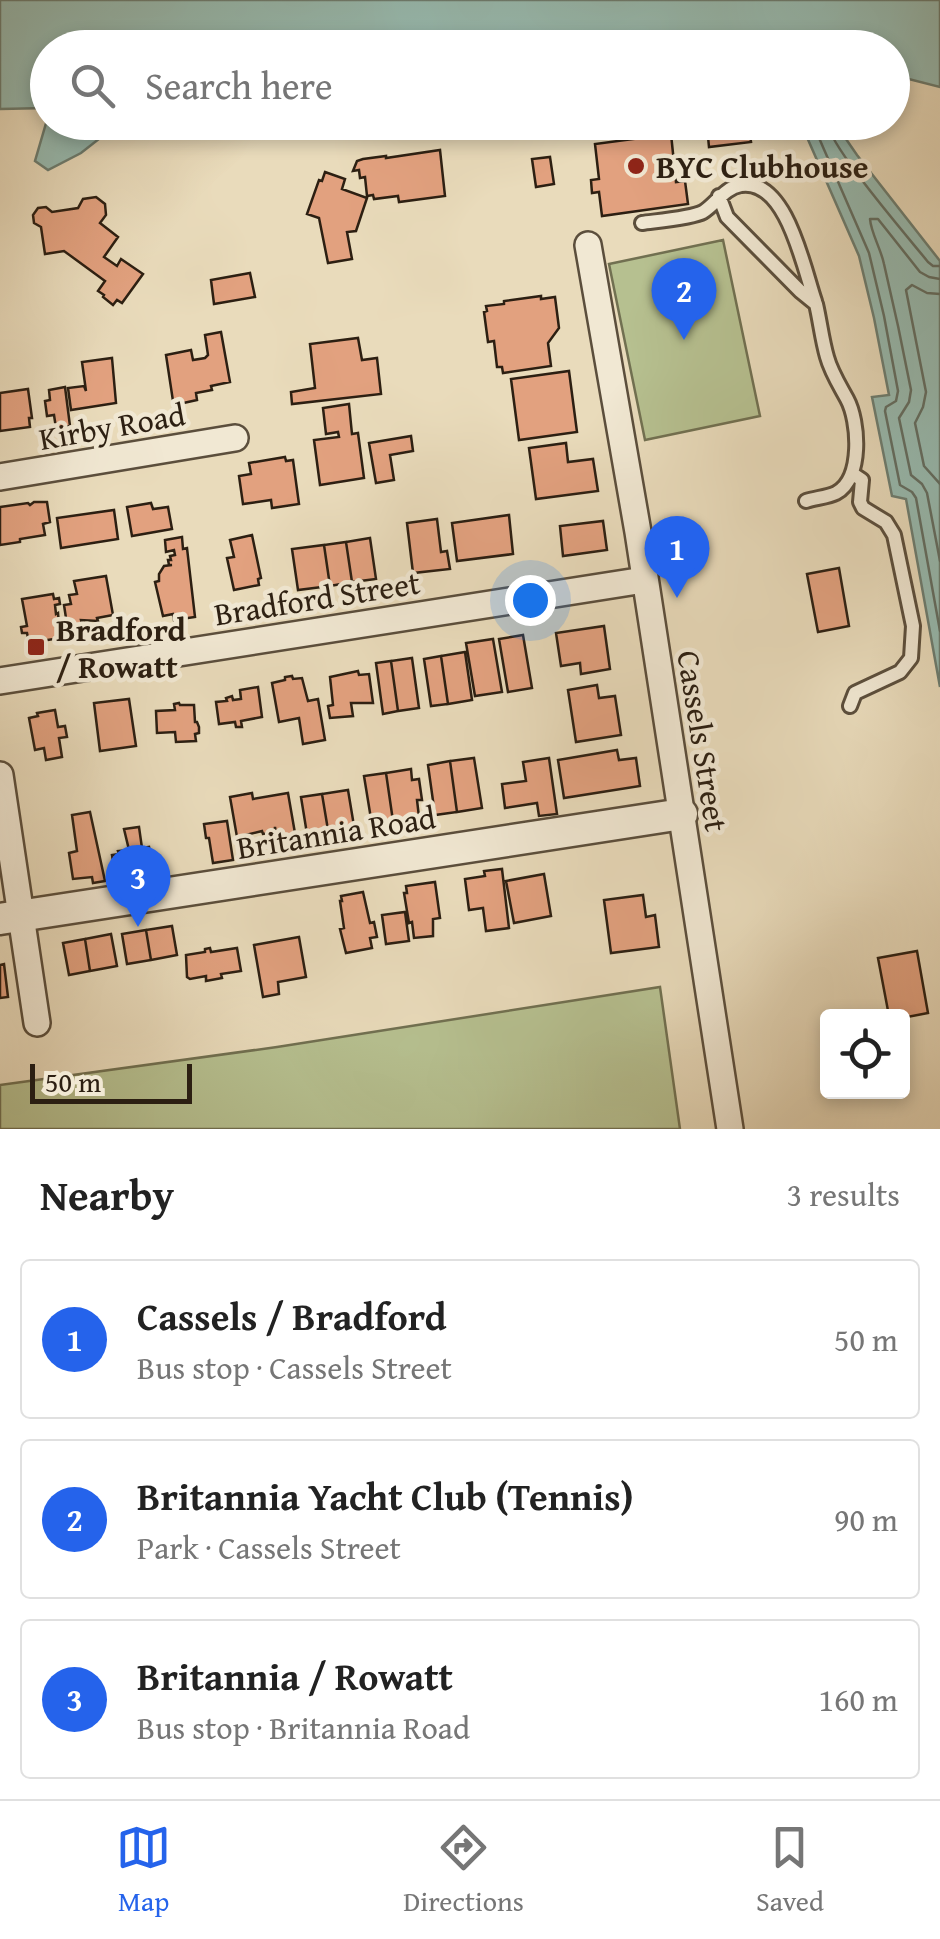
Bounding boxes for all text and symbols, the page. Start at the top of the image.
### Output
search box [30,30,910,140]
text: Search here [145,57,333,113]
icon: search [65,58,120,113]
place label: BYC Clubhouse [656,143,868,190]
marker: BYC Clubhouse [625,155,647,177]
pin: 2 [652,258,716,340]
street label: Kirby Road [35,390,189,462]
pin: 1 [644,516,710,598]
street label: Bradford Street [211,559,423,637]
your location [505,575,556,626]
place label: Bradford / Rowatt [56,606,187,690]
marker: Bradford / Rowatt [25,636,47,658]
street label: Cassels Street [666,647,740,835]
street label: Britannia Road [233,793,439,871]
pin: 3 [106,844,170,927]
map controls [820,1009,910,1099]
button: locate [820,1009,910,1099]
scale bar [30,1059,192,1104]
text: 50 m [45,1061,101,1102]
text: Nearby [40,1164,174,1225]
text: 3 results [787,1171,900,1218]
text: Cassels / Bradford [137,1288,447,1344]
text: 1 [66,1316,83,1363]
text: 50 m [834,1316,898,1363]
text: Bus stop · Cassels Street [137,1344,452,1391]
text: Britannia Yacht Club (Tennis) [137,1468,633,1524]
text: 2 [66,1496,83,1543]
text: 90 m [834,1496,898,1543]
text: Park · Cassels Street [137,1524,401,1571]
text: Britannia / Rowatt [137,1648,453,1704]
text: 3 [66,1676,83,1723]
text: 160 m [819,1676,898,1723]
text: Bus stop · Britannia Road [137,1704,470,1751]
tab: Map [116,1820,171,1921]
tab: Directions [403,1820,524,1921]
tab: Saved [756,1820,824,1921]

